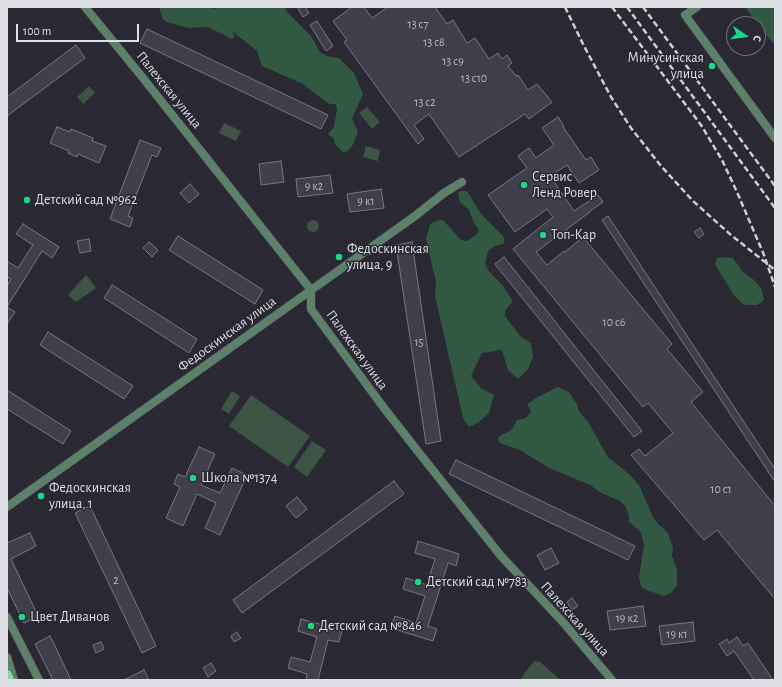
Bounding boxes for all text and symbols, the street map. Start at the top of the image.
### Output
scale bar [18,16,141,42]
north arrow [726,16,766,56]
house number: 13 с7 [408,17,428,31]
text: 100 m [23,25,51,37]
text: С [751,34,763,43]
house number: 13 с8 [423,35,445,49]
street label: Палехская улица [133,48,205,132]
place label: Минусинская улица [628,50,704,82]
house number: 13 с9 [442,54,464,68]
marker: Минусинская улица [707,61,717,71]
house number: 13 с10 [461,71,487,85]
house number: 13 с2 [414,95,436,109]
place label: Сервис Ленд Ровер [532,169,597,202]
house number: 9 к2 [305,179,323,193]
marker: Сервис Ленд Ровер [519,180,529,190]
place label: Детский сад №962 [35,192,137,208]
house number: 9 к1 [357,194,375,208]
marker: Детский сад №962 [22,195,32,205]
place label: Топ-Кар [551,227,596,243]
marker: Топ-Кар [538,230,548,240]
place label: Федоскинская улица, 9 [347,241,429,274]
marker: Федоскинская улица, 9 [334,252,344,262]
street label: Федоскинская улица [175,293,279,375]
street label: Палехская улица [322,307,392,393]
house number: 10 с6 [603,315,625,329]
house number: 15 [414,335,424,349]
place label: Школа №1374 [201,470,277,486]
marker: Школа №1374 [188,473,198,483]
place label: Федоскинская улица, 1 [49,480,131,512]
house number: 10 с1 [710,482,732,496]
marker: Федоскинская улица, 1 [36,491,46,501]
house number: 2 [113,573,119,587]
place label: Детский сад №783 [426,574,527,590]
marker: Детский сад №783 [413,577,423,587]
street label: Палехская улица [537,578,613,660]
place label: Цвет Диванов [30,609,109,625]
house number: 19 к2 [616,611,638,625]
marker: Цвет Диванов [17,612,27,622]
place label: Детский сад №846 [319,618,422,634]
marker: Детский сад №846 [306,621,316,631]
house number: 19 к1 [666,627,688,641]

